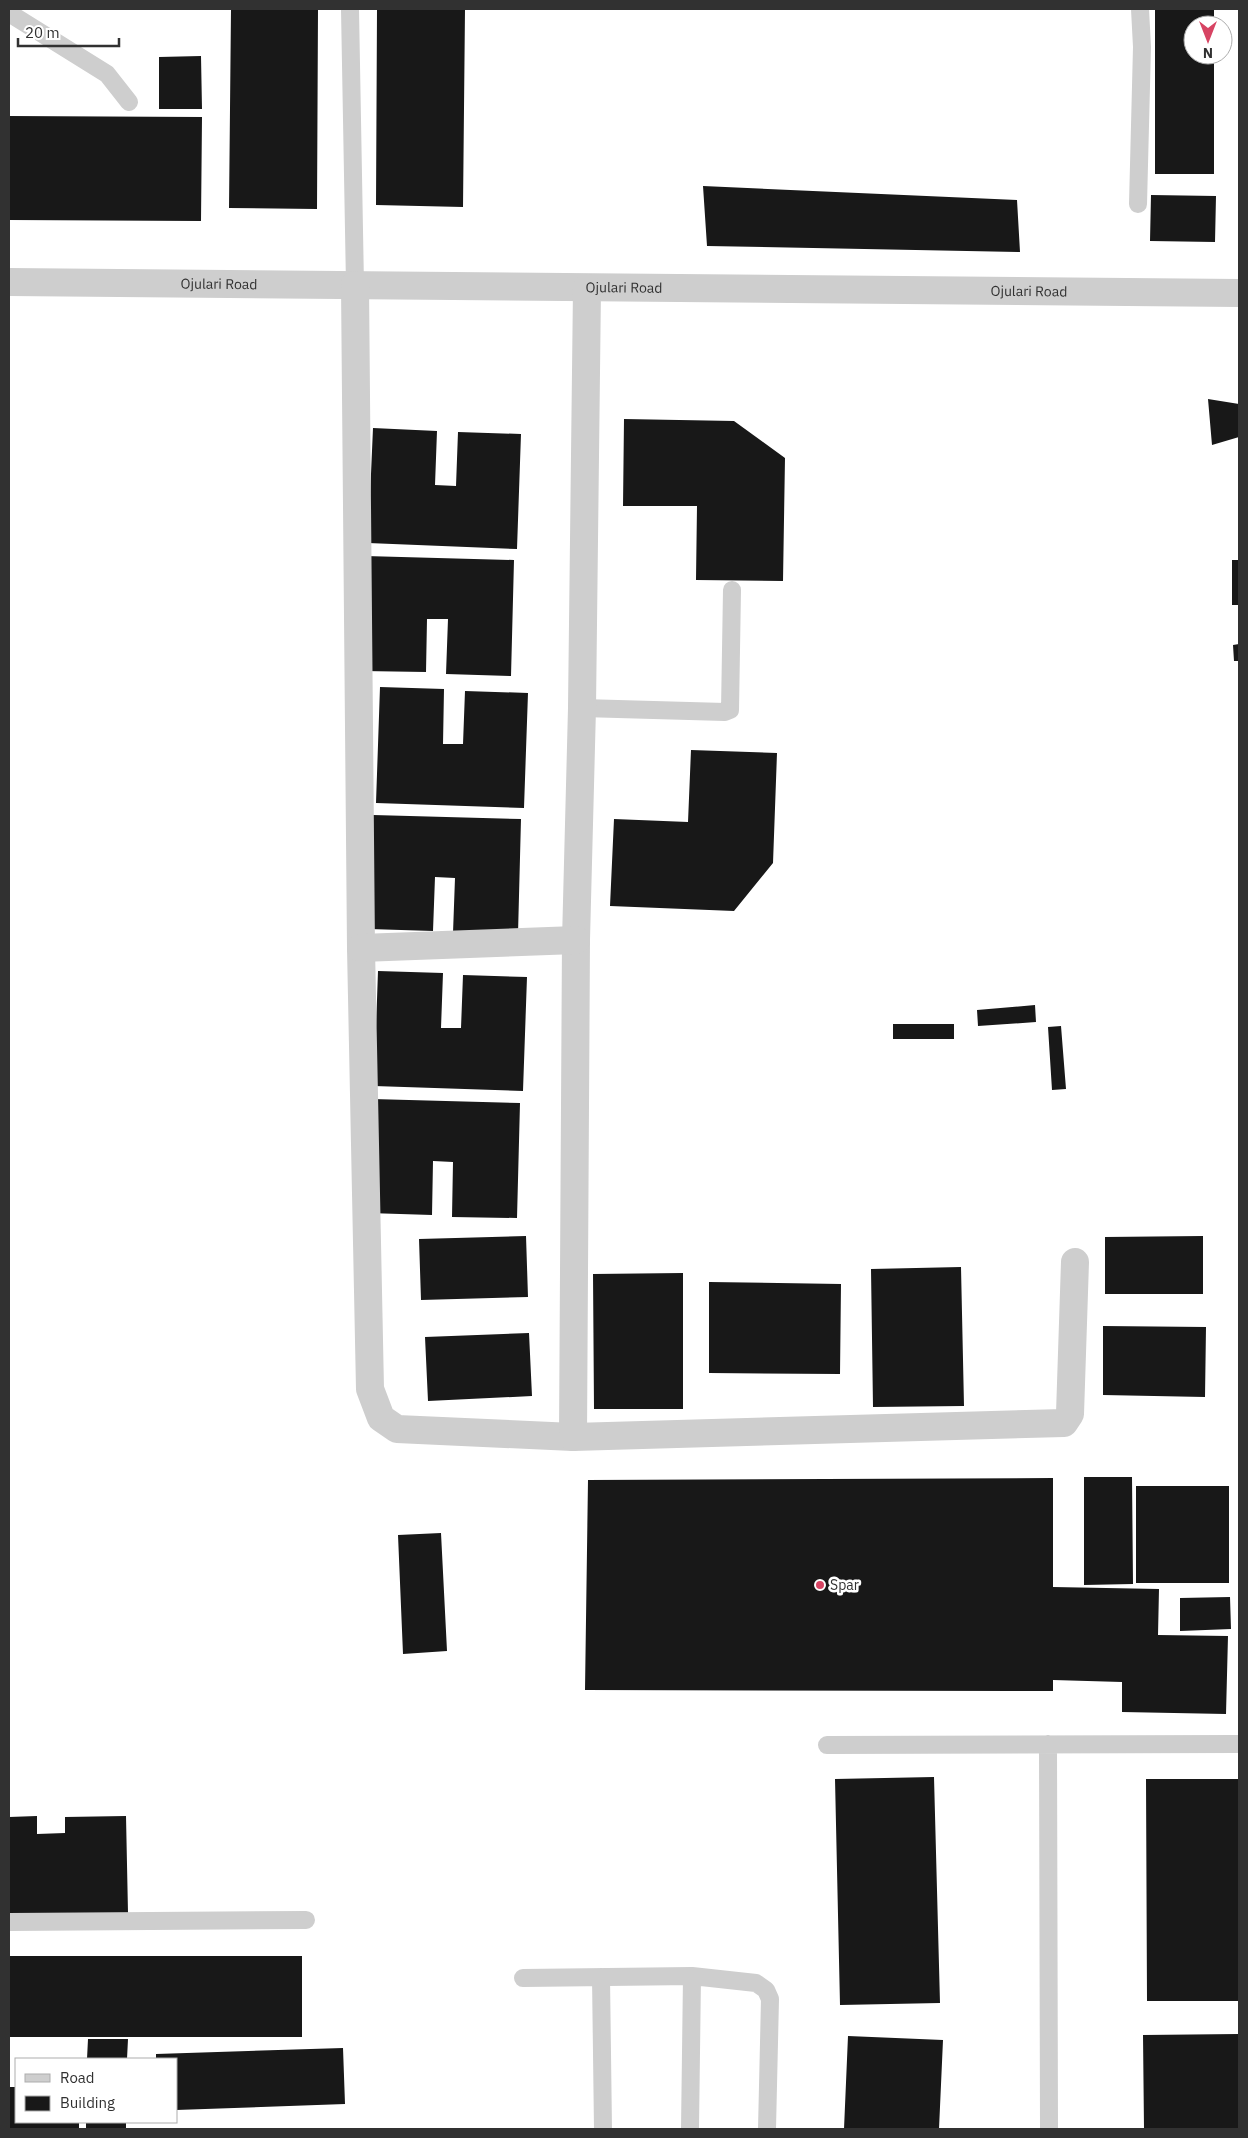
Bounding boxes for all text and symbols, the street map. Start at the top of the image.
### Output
scale bar [18,15,119,47]
north arrow [1183,15,1233,65]
text: 20 m [25,23,60,42]
text: N [1203,44,1213,62]
street label: Ojulari Road [180,275,257,293]
street label: Ojulari Road [585,278,662,297]
street label: Ojulari Road [990,282,1067,300]
place label: Spar [830,1576,859,1594]
marker: Spar [814,1579,826,1591]
legend [15,2058,178,2123]
text: Road [60,2068,95,2087]
text: Building [60,2093,115,2112]

